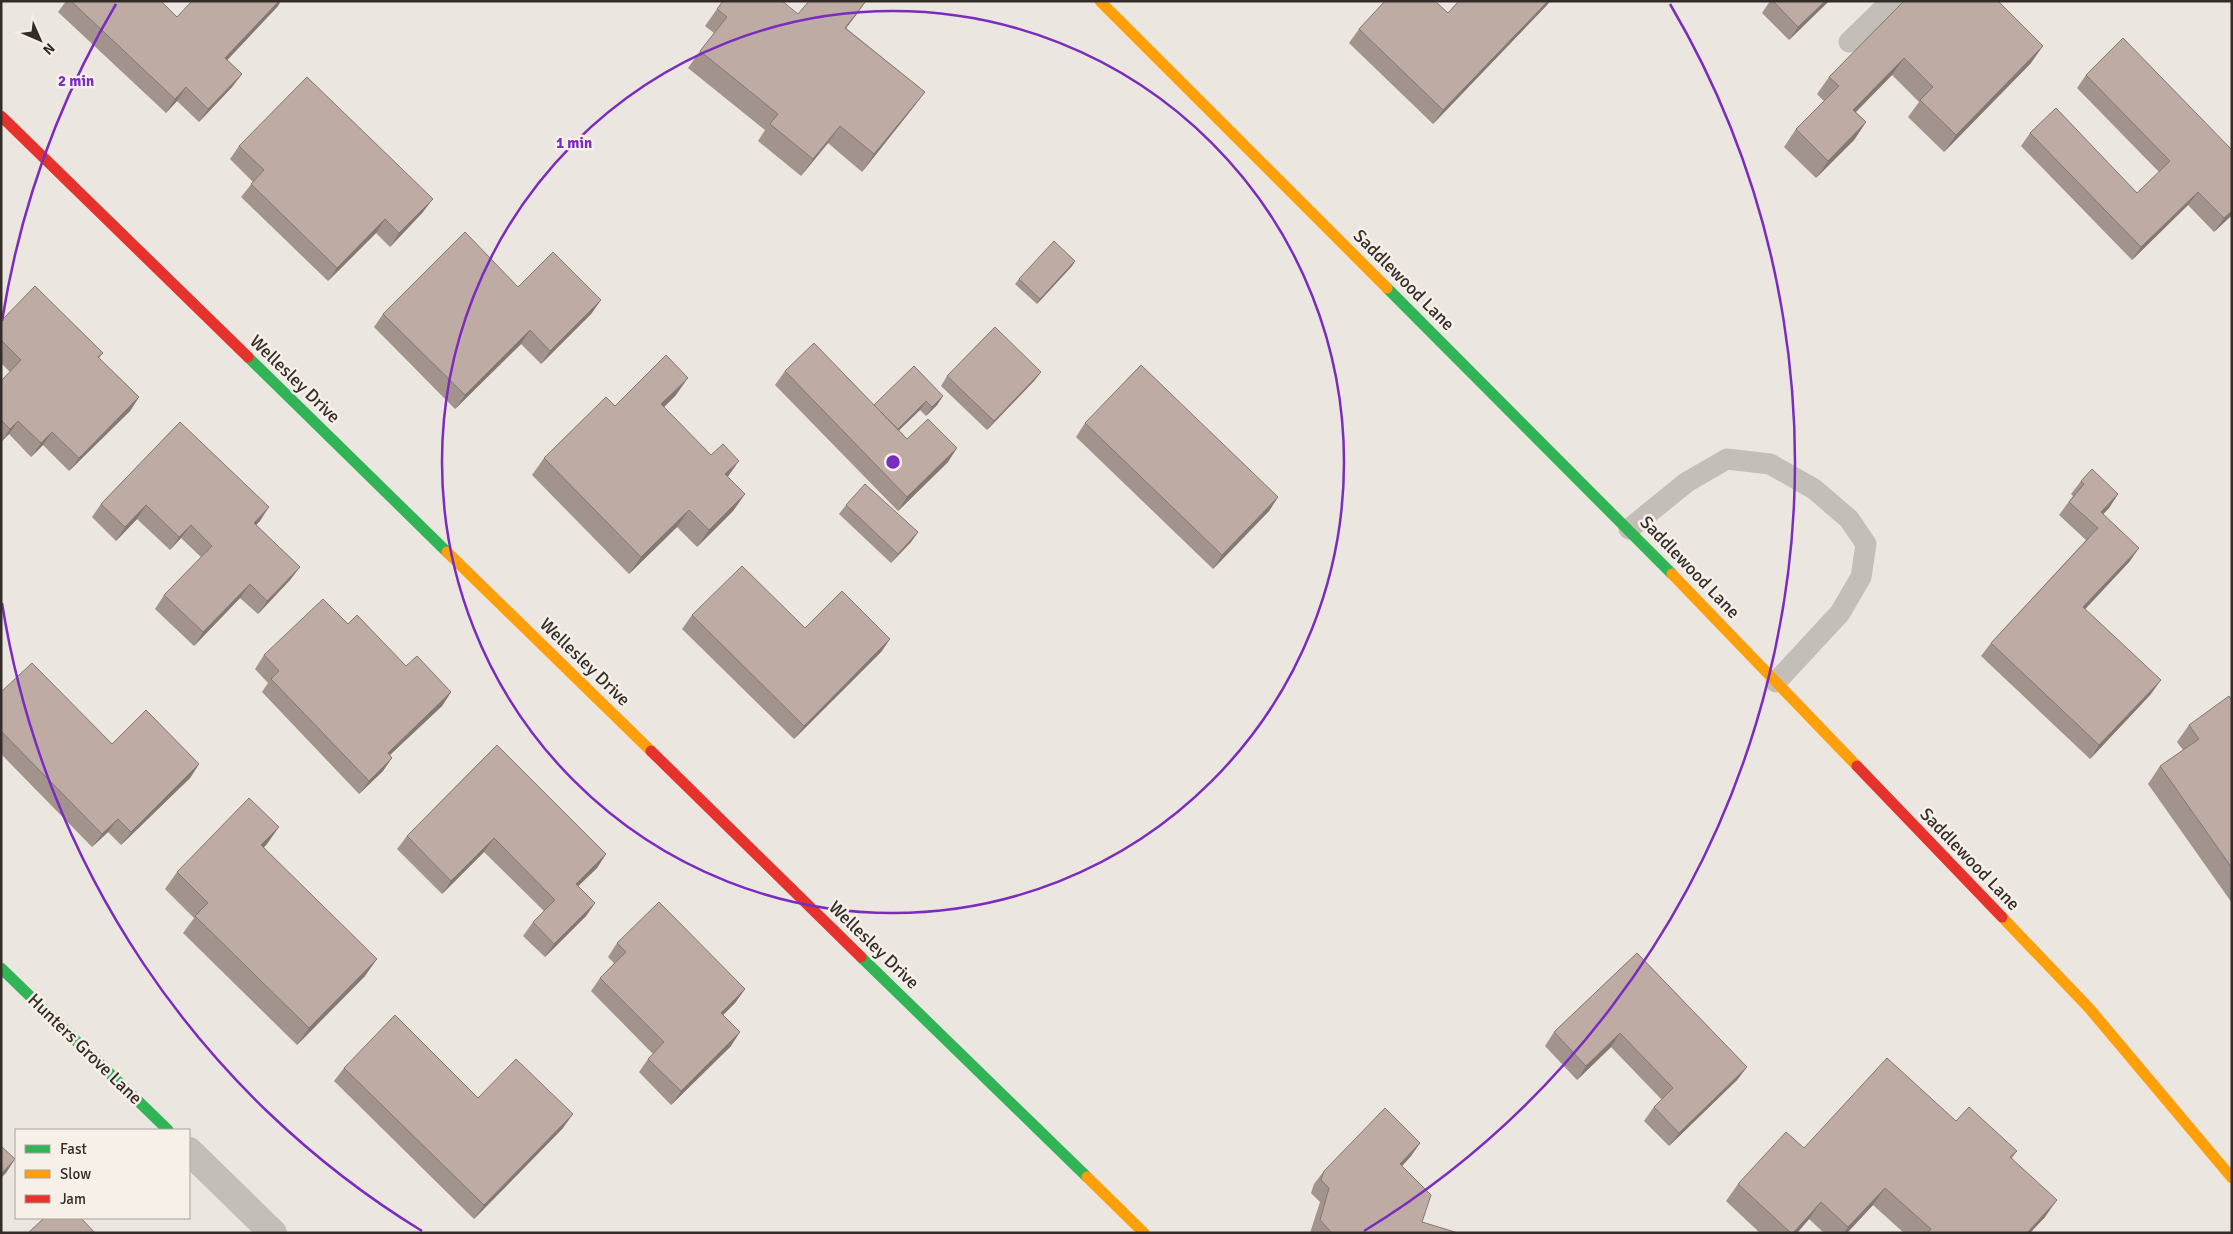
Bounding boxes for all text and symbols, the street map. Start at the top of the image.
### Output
north arrow [15,15,65,65]
text: N [39,39,58,58]
text: 2 min [58,72,94,90]
text: 1 min [556,134,592,152]
street label: Saddlewood Lane [1349,225,1459,335]
street label: Wellesley Drive [245,330,345,428]
centre of rings [884,453,902,471]
street label: Saddlewood Lane [1635,511,1745,623]
street label: Wellesley Drive [535,613,635,711]
street label: Saddlewood Lane [1915,803,2025,915]
street label: Wellesley Drive [824,896,924,994]
street label: Hunters Grove Lane [23,989,147,1109]
legend [15,1129,190,1219]
text: Fast [60,1140,87,1158]
text: Slow [60,1165,91,1183]
text: Jam [60,1190,86,1208]

